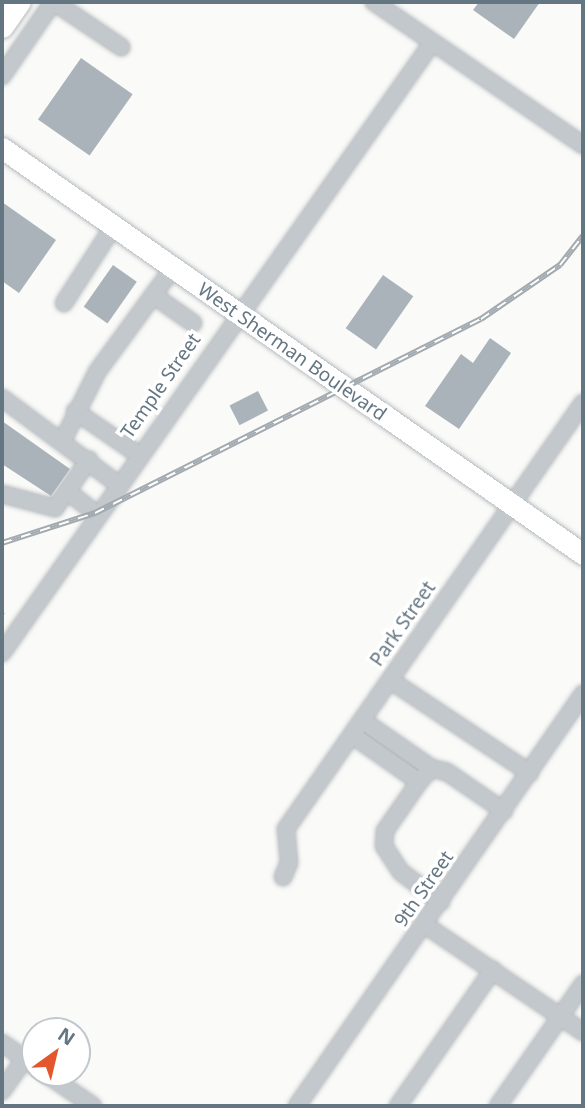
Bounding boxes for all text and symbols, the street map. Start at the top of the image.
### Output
street label: West Sherman Boulevard [193,278,391,426]
street label: Temple Street [116,329,206,443]
street label: Park Street [366,577,440,671]
street label: 9th Street [390,847,458,931]
north arrow [21,1017,91,1087]
text: N [53,1021,80,1051]

